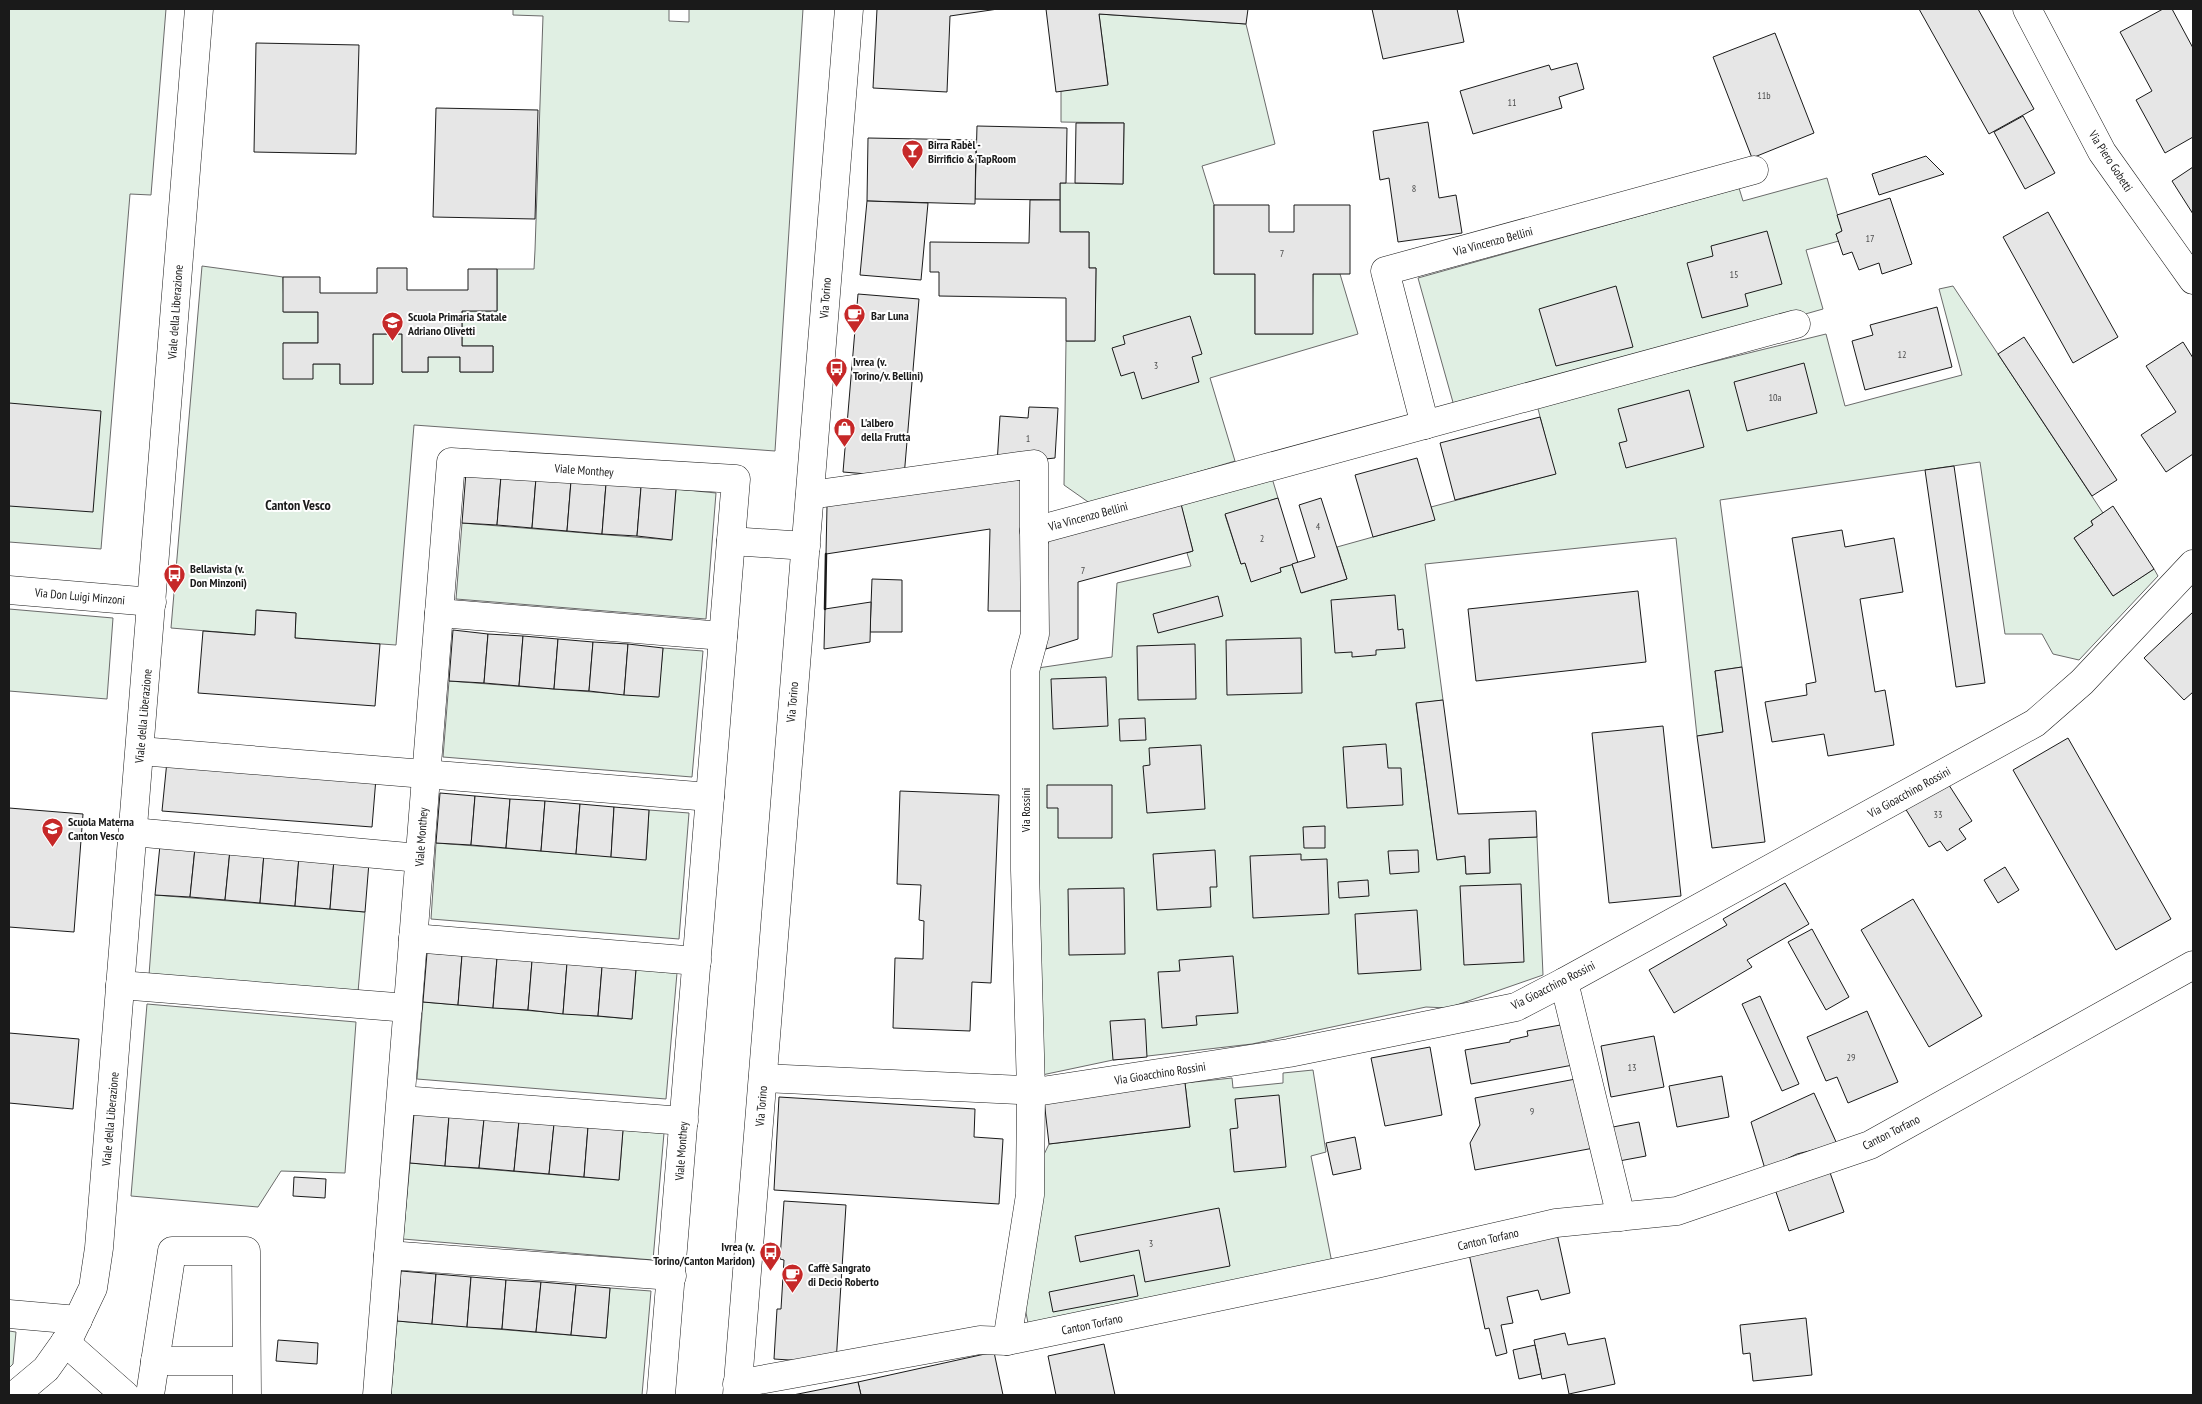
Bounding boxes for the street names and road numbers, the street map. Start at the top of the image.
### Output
street label: Via Piero Gobetti [2085,127,2136,194]
street label: Via Vincenzo Bellini [1451,223,1534,259]
street label: Viale della Liberazione [164,264,186,361]
street label: Via Torino [816,277,834,320]
street label: Viale Monthey [553,460,615,480]
street label: Via Vincenzo Bellini [1046,498,1129,534]
street label: Via Don Luigi Minzoni [33,584,126,607]
street label: Viale della Liberazione [131,668,155,765]
street label: Via Torino [783,681,801,724]
street label: Via Gioacchino Rossini [1864,763,1953,821]
street label: Via Rossini [1018,788,1033,833]
street label: Viale Monthey [411,806,431,868]
street label: Via Gioacchino Rossini [1508,957,1598,1013]
street label: Via Gioacchino Rossini [1112,1058,1207,1088]
street label: Viale della Liberazione [98,1071,122,1168]
street label: Via Torino [752,1085,770,1128]
street label: Canton Torfano [1860,1111,1922,1153]
street label: Viale Monthey [671,1120,691,1182]
street label: Canton Torfano [1456,1225,1520,1253]
street label: Canton Torfano [1060,1310,1124,1338]

